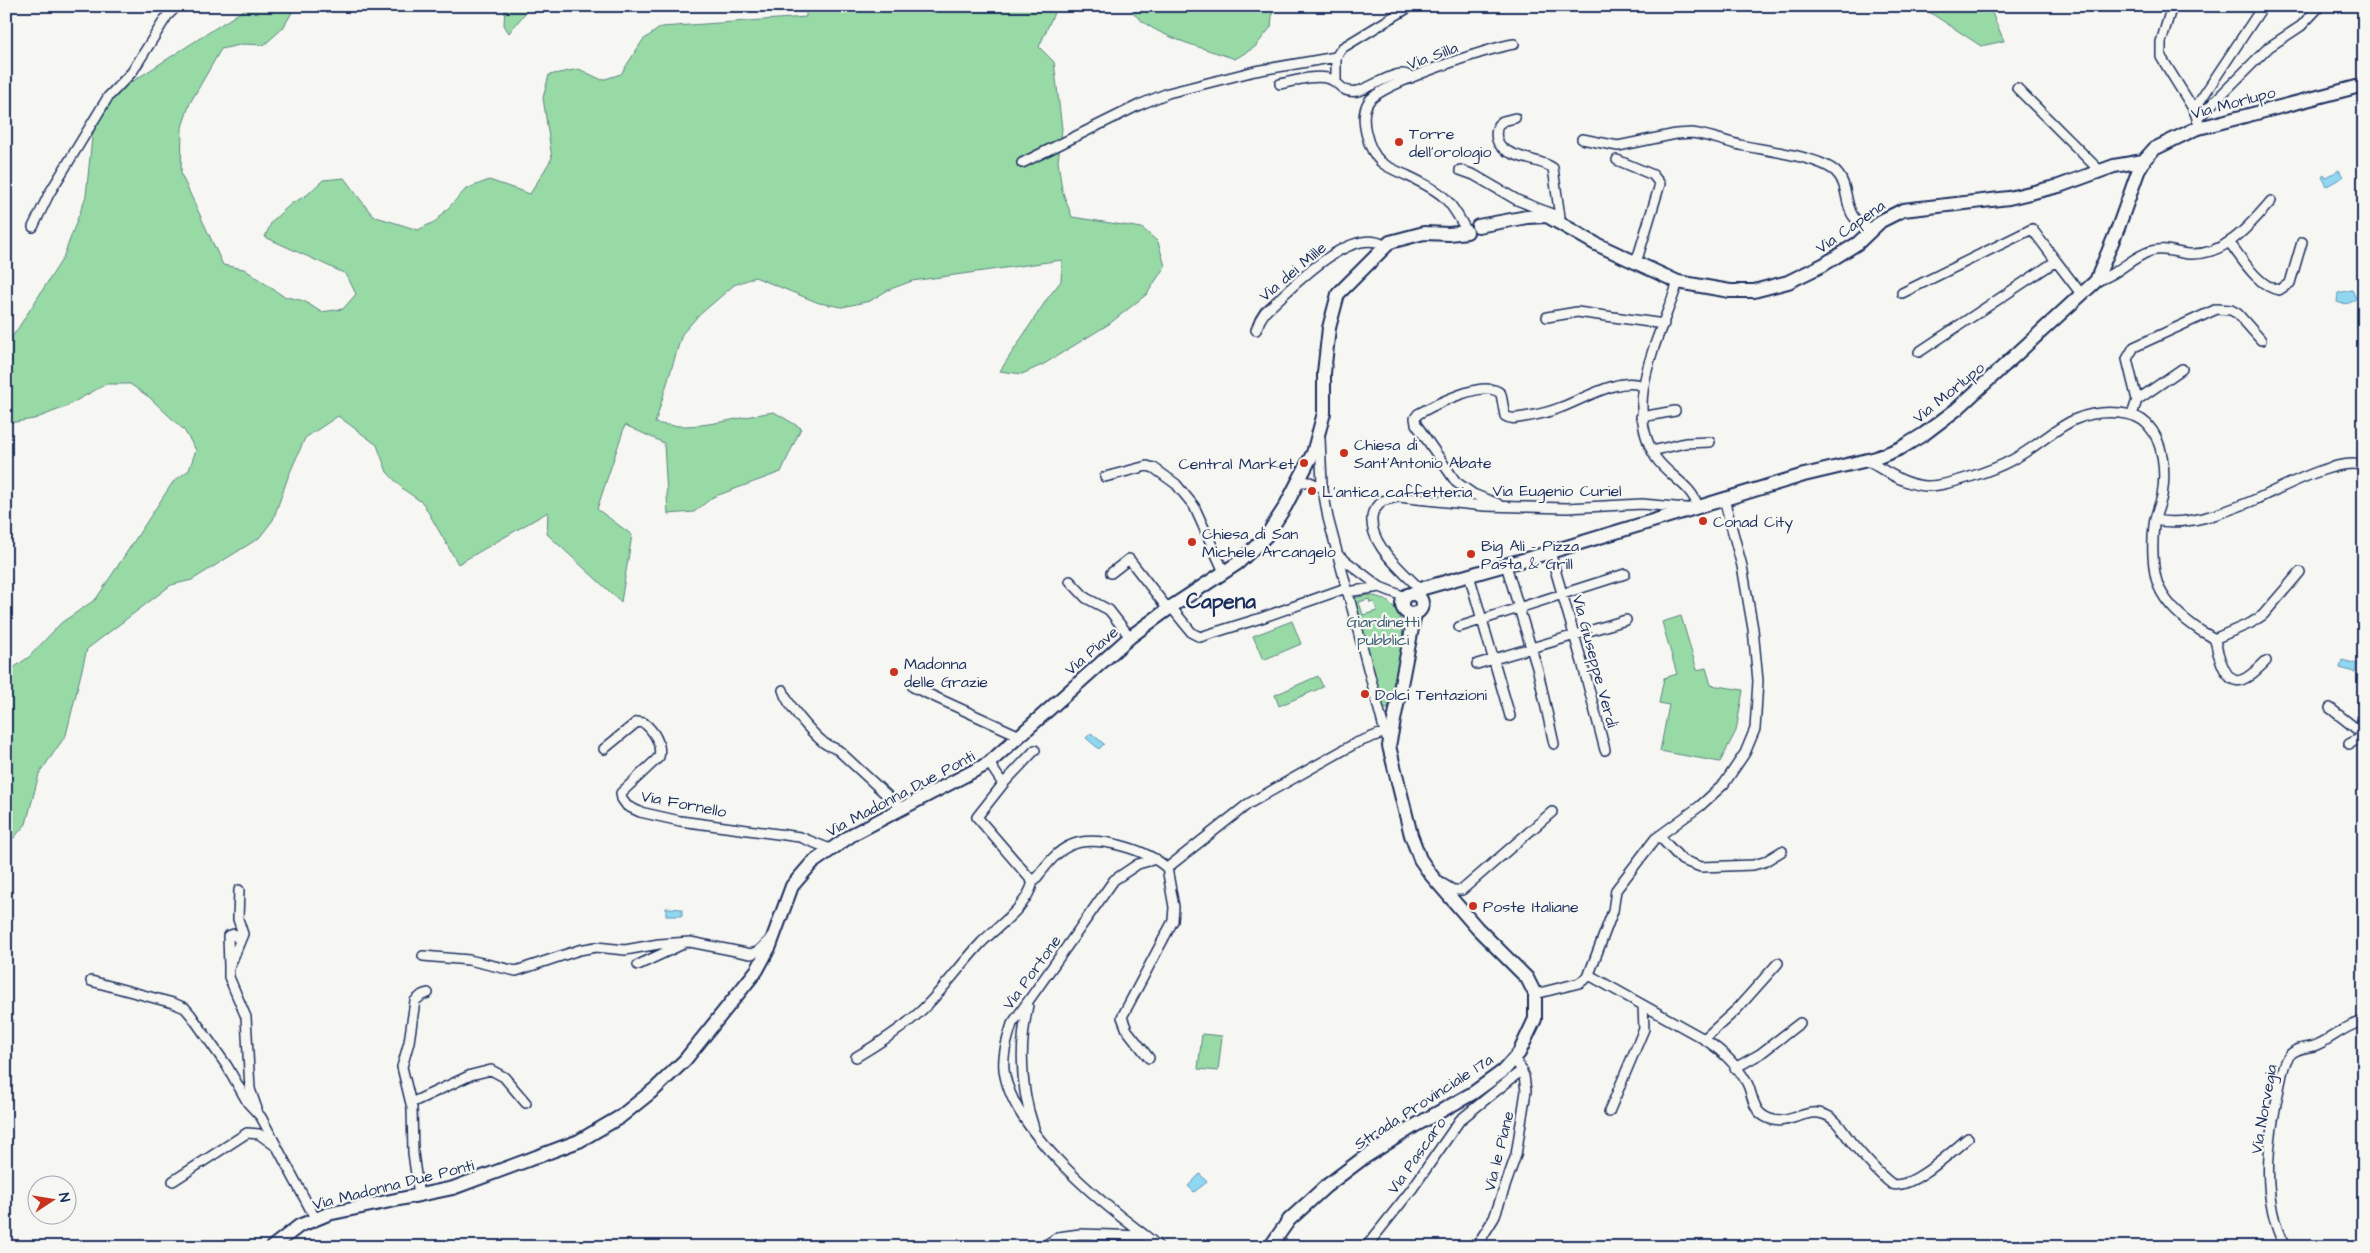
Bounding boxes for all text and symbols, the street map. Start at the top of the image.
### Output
street label: Via Silla [1404,37,1461,75]
street label: Via Morlupo [2189,81,2278,125]
place label: Torre dell'orologio [1409,123,1492,164]
marker: Torre dell'orologio [1393,136,1405,148]
street label: Via Capena [1811,195,1890,259]
street label: Via dei Mille [1254,237,1331,307]
street label: Via Morlupo [1908,357,1989,429]
place label: Chiesa di Sant'Antonio Abate [1354,434,1492,474]
marker: Chiesa di Sant'Antonio Abate [1338,447,1350,459]
place label: Central Market [1179,453,1295,475]
marker: Central Market [1298,457,1310,469]
street label: Via Eugenio Curiel [1492,480,1622,503]
place label: L'antica caffetteria [1322,481,1472,503]
marker: L'antica caffetteria [1306,485,1318,497]
place label: Conad City [1713,511,1793,534]
marker: Conad City [1697,515,1709,527]
place label: Chiesa di San Michele Arcangelo [1202,523,1336,564]
place label: Big Alì - Pizza Pasta & Grill [1481,535,1579,575]
marker: Chiesa di San Michele Arcangelo [1186,536,1198,548]
marker: Big Alì - Pizza Pasta & Grill [1465,548,1477,560]
district label: Capena [1186,587,1256,617]
street label: Via Giuseppe Verdi [1567,593,1623,731]
park label: Giardinetti pubblici [1346,611,1420,651]
street label: Via Piave [1060,621,1124,680]
place label: Madonna delle Grazie [904,653,988,693]
marker: Madonna delle Grazie [888,666,900,678]
place label: Dolci Tentazioni [1375,684,1487,706]
marker: Dolci Tentazioni [1359,688,1371,700]
street label: Via Madonna Due Ponti [822,745,979,843]
street label: Via Fornello [639,785,728,823]
place label: Poste Italiane [1483,896,1579,918]
marker: Poste Italiane [1467,900,1479,912]
street label: Via Portone [997,931,1067,1014]
street label: Strada Provinciale 17a [1350,1049,1497,1155]
street label: Via Norvegia [2245,1063,2284,1156]
street label: Via le Piane [1478,1108,1520,1194]
street label: Via Pascaro [1382,1113,1451,1199]
street label: Via Madonna Due Ponti [310,1154,477,1216]
north arrow [28,1176,78,1226]
text: N [53,1191,74,1204]

